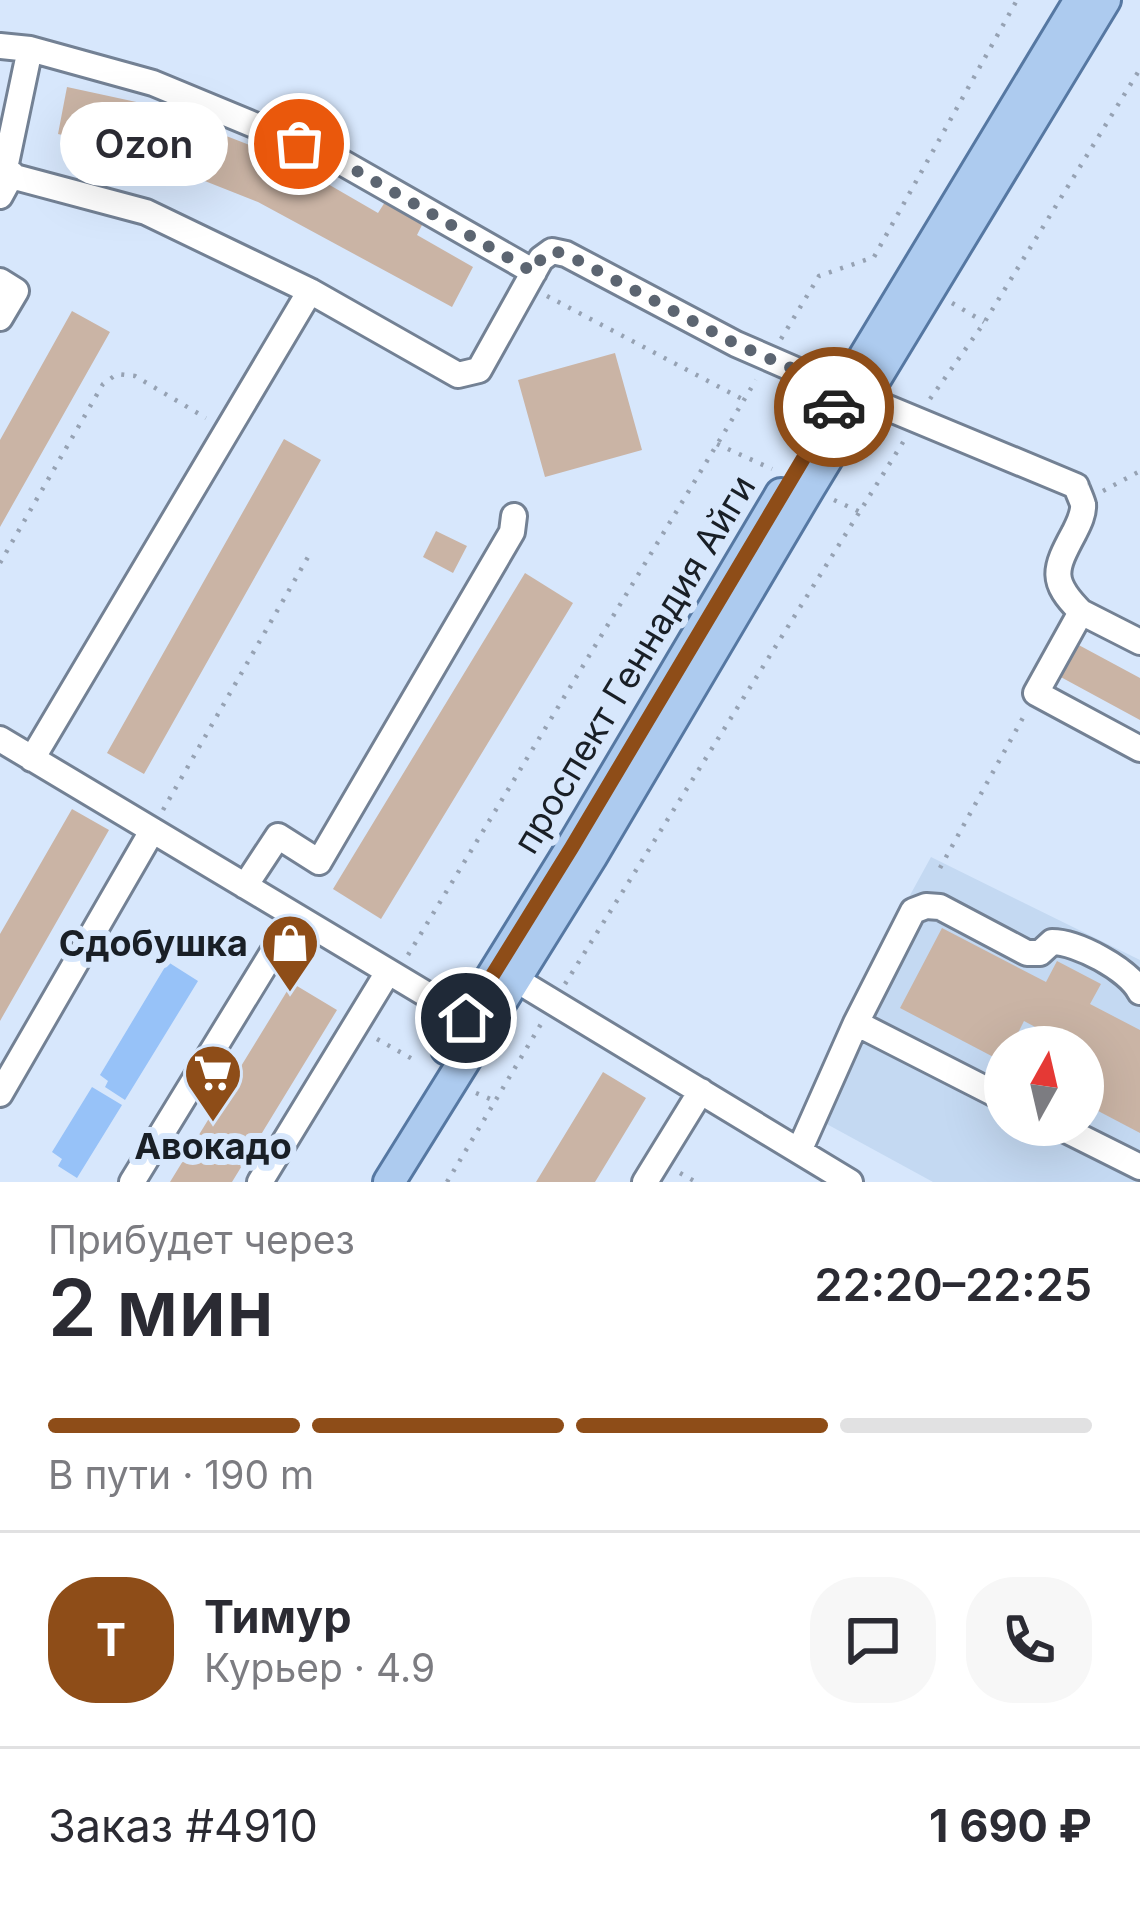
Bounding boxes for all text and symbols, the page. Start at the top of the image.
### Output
pin [248,93,350,195]
callout: Ozon [59,102,227,186]
icon: bag [266,111,332,177]
text: Ozon [95,120,193,167]
courier [774,347,894,467]
icon: car [801,374,867,440]
street label: проспект Геннадия Айги [504,467,764,861]
shop icon: Сдобушка [259,912,321,994]
place label: Сдобушка [59,921,248,965]
pin [415,967,517,1069]
icon: home [433,985,499,1051]
north arrow [984,1026,1104,1146]
map controls [984,1026,1104,1146]
supermarket icon: Авокадо [182,1042,244,1124]
place label: Авокадо [134,1124,292,1168]
text: Прибудет через [48,1216,355,1263]
text: 22:20–22:25 [815,1257,1092,1312]
text: 2 мин [48,1260,274,1355]
text: В пути · 190 m [48,1451,314,1498]
button: chat [810,1577,936,1703]
button: phone [966,1577,1092,1703]
text: Тимур [204,1589,352,1644]
text: Т [96,1612,126,1667]
text: Курьер · 4.9 [204,1644,435,1691]
text: Заказ #4910 [48,1798,318,1853]
text: 1 690 ₽ [929,1798,1092,1853]

